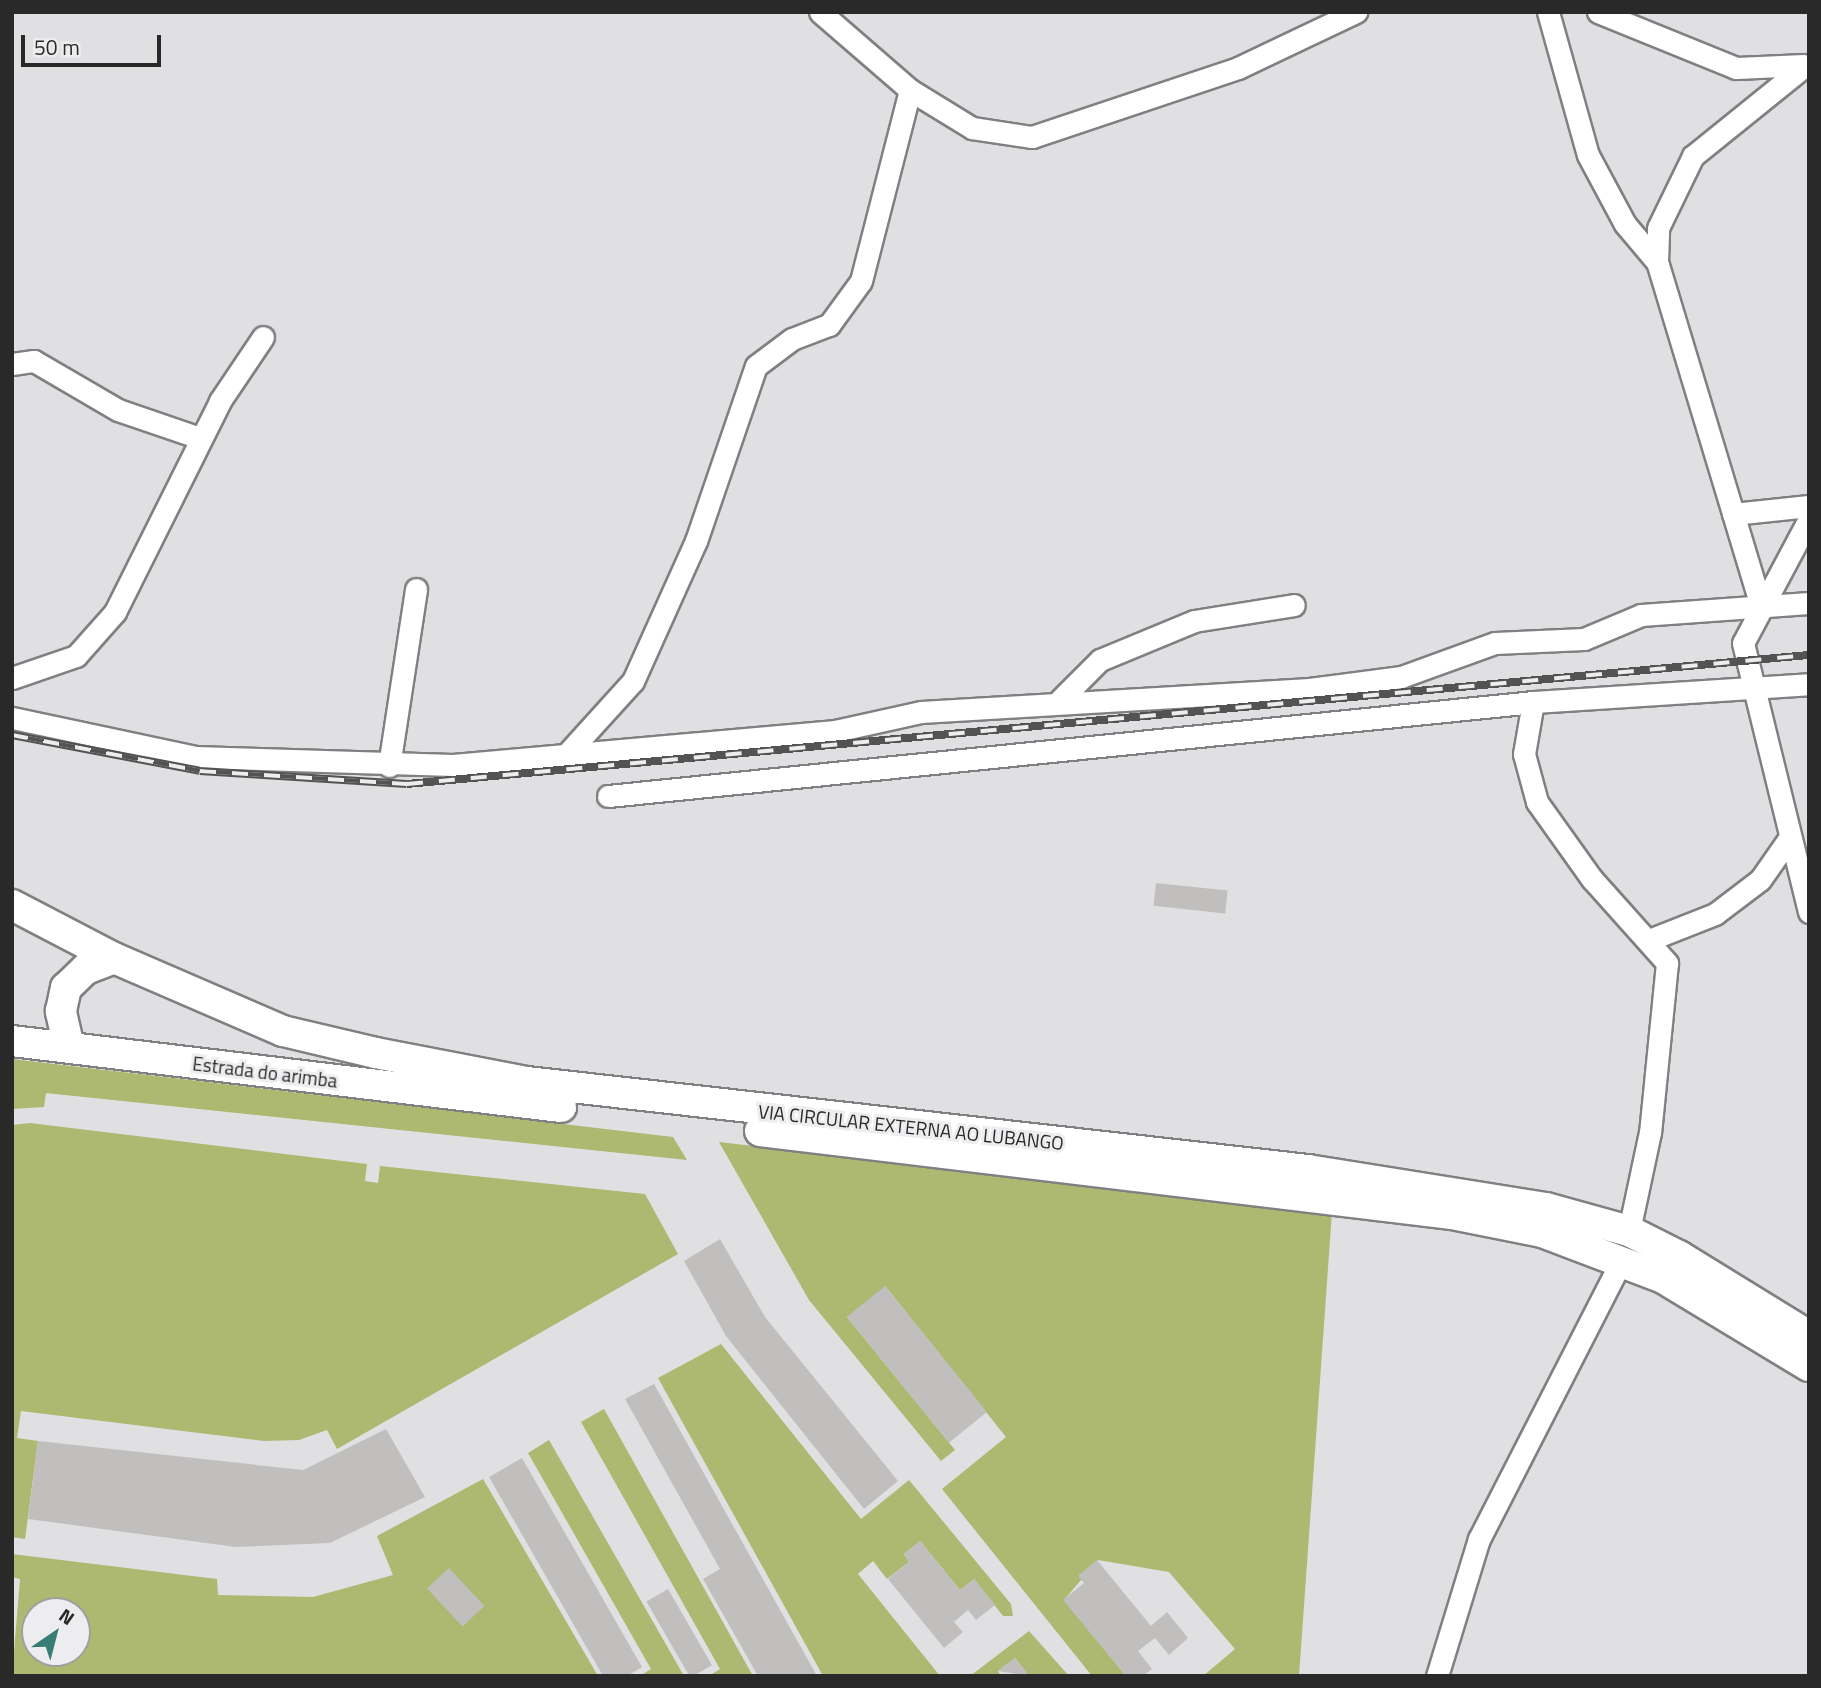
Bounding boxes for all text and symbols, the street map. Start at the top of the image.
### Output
scale bar [24,21,164,65]
text: 50 m [34,31,80,63]
street label: Estrada do arimba [191,1052,339,1092]
street label: VIA CIRCULAR EXTERNA AO LUBANGO [757,1100,1065,1154]
north arrow [21,1597,91,1667]
text: N [53,1600,81,1632]

